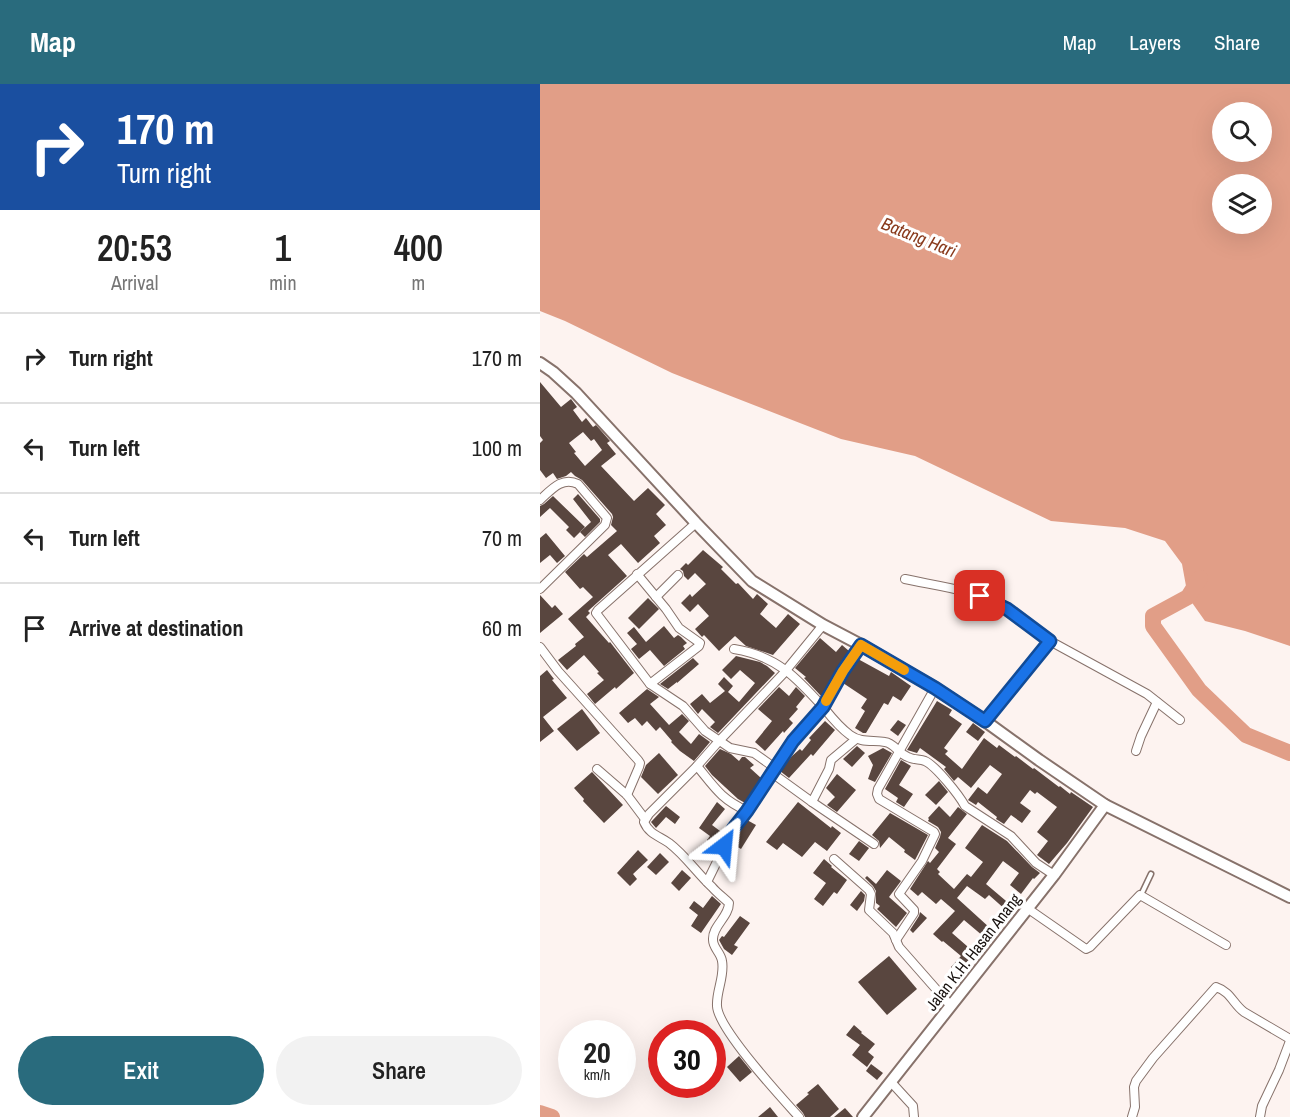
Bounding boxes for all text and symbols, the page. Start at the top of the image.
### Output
text: Map [30,23,76,61]
text: Map [1063,28,1096,57]
text: Layers [1129,28,1181,57]
text: Share [1214,28,1260,57]
text: 170 m [117,101,215,157]
map controls [1212,102,1272,234]
button: search [1212,102,1272,162]
icon: right [18,108,96,186]
text: Turn right [117,155,211,191]
button: layers [1212,174,1272,234]
water label: Batang Hari [878,211,960,263]
text: 20:53 [97,224,172,272]
text: 1 [275,224,291,272]
text: 400 [394,224,443,272]
text: Arrival [111,269,158,296]
text: min [269,269,297,296]
text: m [411,269,425,296]
icon: right [18,342,51,375]
text: Turn right [69,343,153,373]
text: 170 m [472,343,522,373]
icon: left [18,432,51,465]
text: Turn left [69,433,140,463]
text: 100 m [472,433,522,463]
icon: left [18,522,51,555]
text: Turn left [69,523,140,553]
text: 70 m [482,523,522,553]
pin [954,570,1005,621]
icon: arrive [963,579,996,612]
icon: arrive [18,612,51,645]
text: Arrive at destination [69,613,243,643]
text: 60 m [482,613,522,643]
position arrow [692,814,756,878]
street label: Jalan K.H. Hasan Anang [920,888,1026,1015]
speed limit sign: 30 [648,1020,726,1098]
text: 20 [583,1032,611,1072]
button: Exit [18,1036,264,1105]
button: Share [276,1036,522,1105]
text: km/h [584,1064,610,1085]

